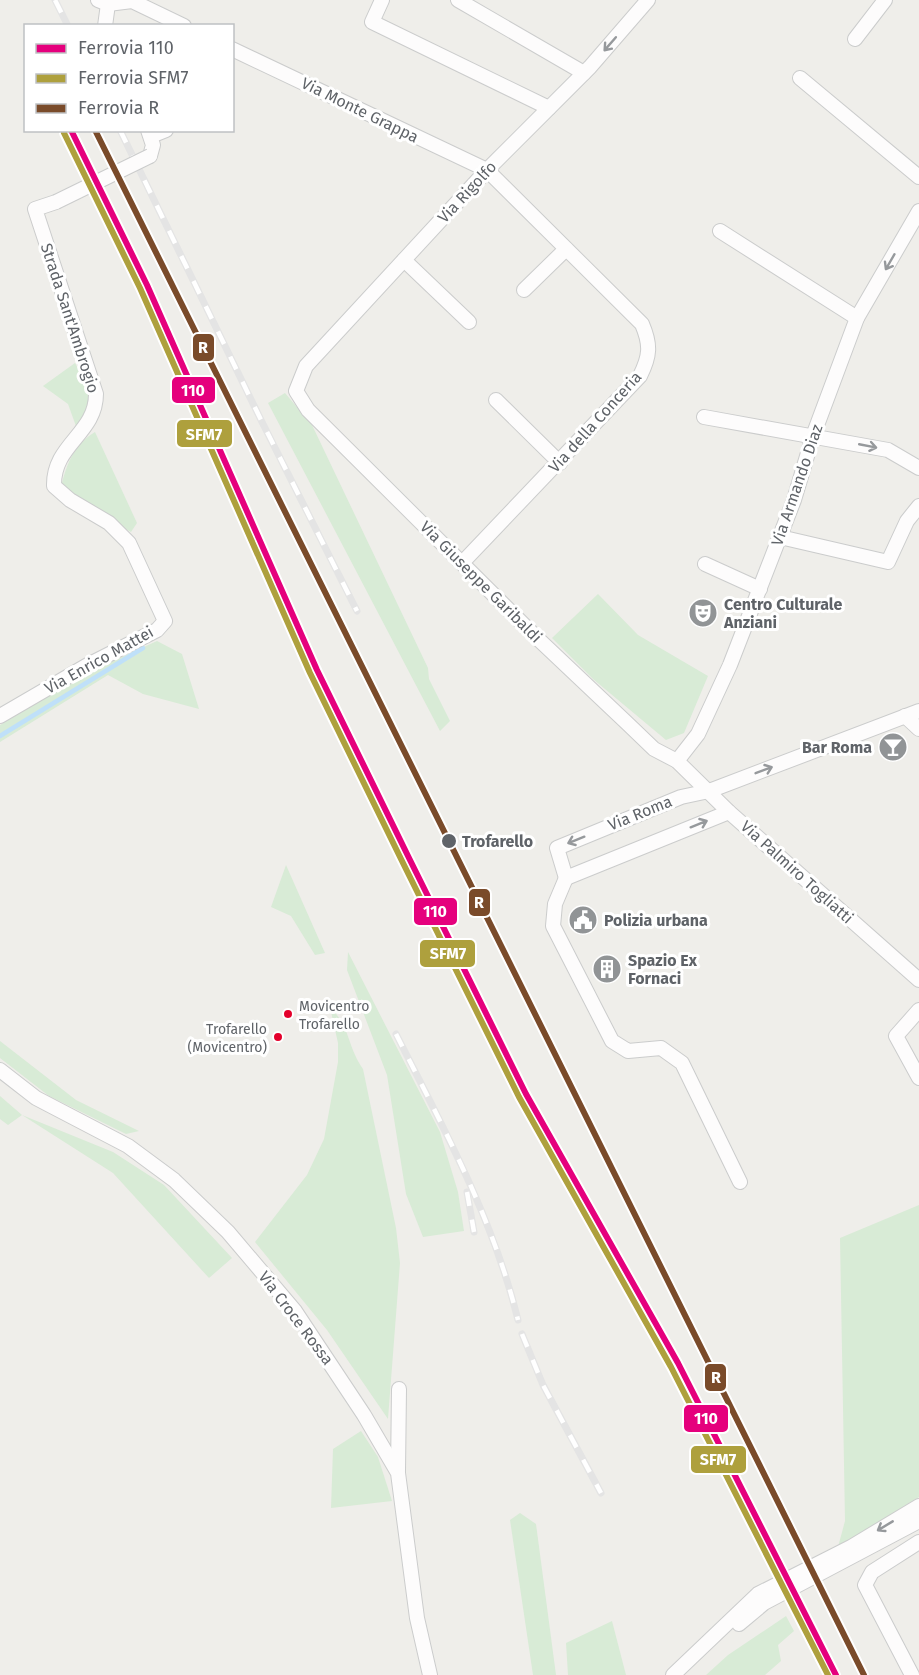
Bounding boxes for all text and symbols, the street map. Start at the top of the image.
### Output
legend [24,24,234,132]
one-way arrow [603,36,617,51]
text: Ferrovia 110 [78,37,174,59]
text: Ferrovia SFM7 [78,67,188,89]
street label: Via Monte Grappa [298,73,422,147]
text: Ferrovia R [78,97,159,119]
street label: Via Rigolfo [434,157,500,227]
street label: Strada Sant'Ambrogio [37,241,103,395]
one-way arrow [884,253,896,270]
line badge: R [192,333,215,362]
text: R [198,338,208,357]
street label: Via della Conceria [545,367,645,477]
line badge: 110 [171,376,216,404]
text: 110 [181,381,205,400]
line badge: SFM7 [176,419,233,448]
street label: Via Armando Diaz [767,422,827,548]
text: SFM7 [186,425,223,444]
one-way arrow [857,441,877,452]
street label: Via Giuseppe Garibaldi [416,517,546,647]
place label: Centro Culturale Anziani [723,595,843,632]
theatre icon: Centro Culturale Anziani [687,597,719,629]
street label: Via Enrico Mattei [41,622,157,698]
bar icon: Bar Roma [877,731,909,763]
place label: Bar Roma [802,738,872,757]
one-way arrow [754,764,773,775]
street label: Via Roma [605,792,675,834]
street label: Via Palmiro Togliatti [737,817,857,927]
one-way arrow [689,818,707,829]
marker: Trofarello [440,832,458,850]
place label: Trofarello [462,832,533,851]
one-way arrow [567,835,585,846]
line badge: R [468,888,491,917]
text: R [474,893,484,912]
line badge: 110 [413,897,458,926]
text: 110 [423,902,447,921]
public building icon: Polizia urbana [567,904,599,936]
place label: Polizia urbana [604,911,708,930]
line badge: SFM7 [419,939,476,968]
text: SFM7 [430,944,467,963]
place label: Spazio Ex Fornaci [628,951,698,988]
building icon: Spazio Ex Fornaci [591,953,623,985]
place label: Movicentro Trofarello [299,998,369,1033]
marker: Movicentro Trofarello [282,1008,294,1020]
place label: Trofarello (Movicentro) [188,1021,267,1056]
marker: Trofarello (Movicentro) [272,1031,284,1043]
street label: Via Croce Rossa [255,1267,337,1369]
line badge: R [704,1363,727,1392]
text: R [711,1368,721,1387]
line badge: 110 [683,1404,729,1433]
text: 110 [694,1409,718,1428]
line badge: SFM7 [690,1445,747,1474]
text: SFM7 [700,1450,737,1469]
one-way arrow [877,1521,894,1533]

